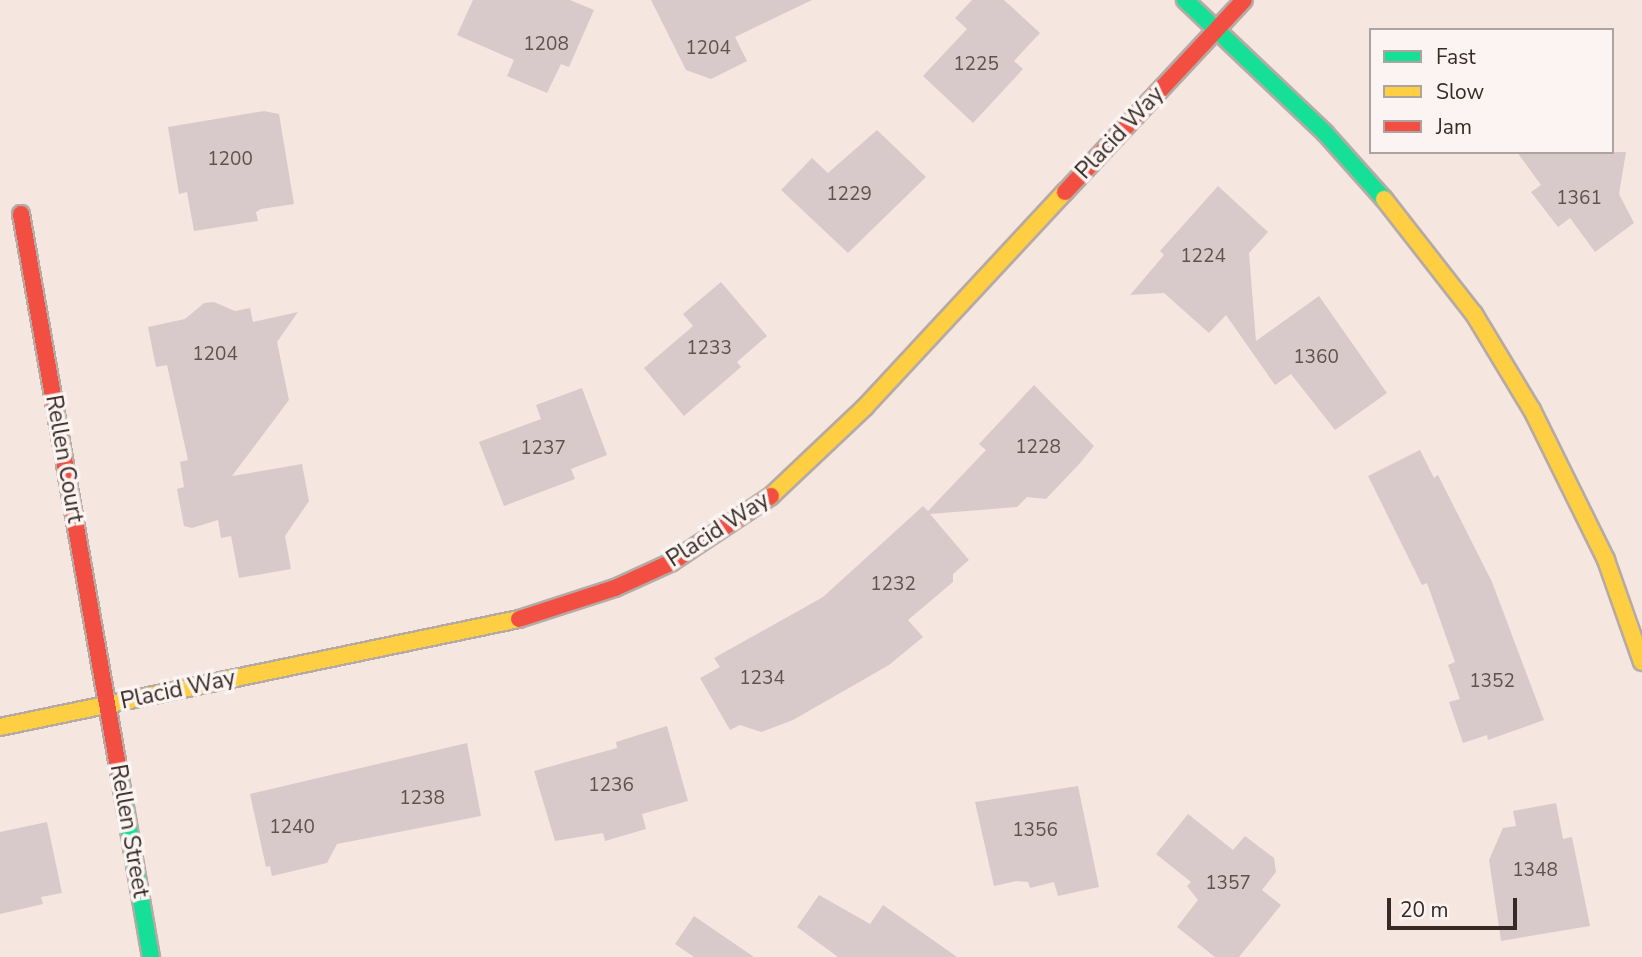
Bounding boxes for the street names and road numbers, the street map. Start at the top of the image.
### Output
street label: Placid Way [1070,81,1170,185]
street label: Rellen Court [39,393,89,525]
street label: Placid Way [662,487,774,573]
street label: Placid Way [118,664,238,716]
street label: Rellen Street [104,762,154,900]

